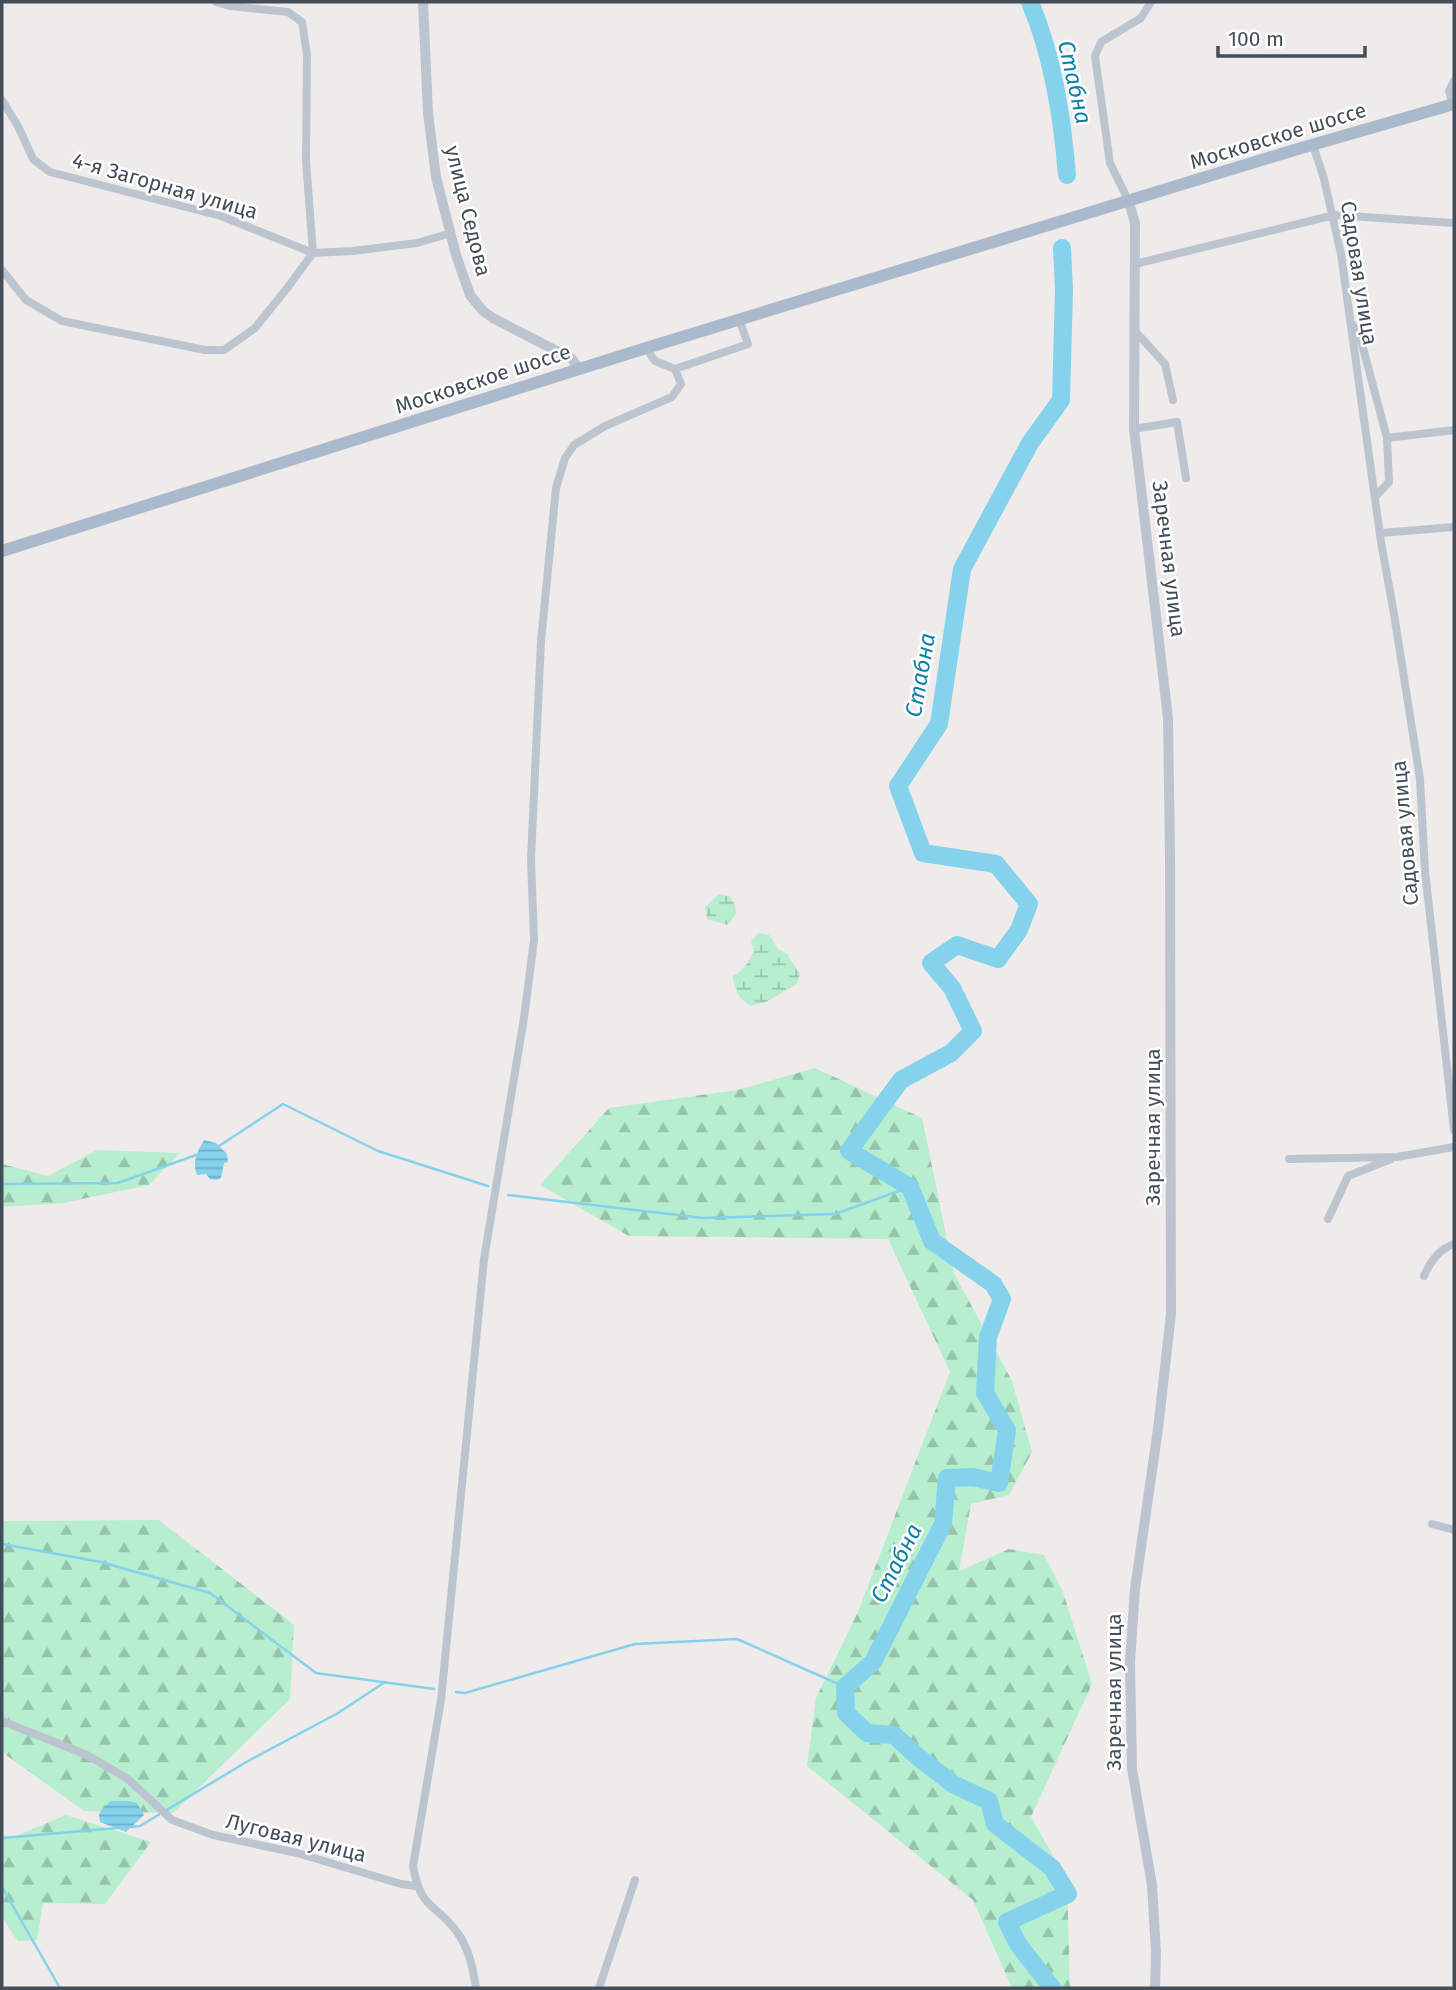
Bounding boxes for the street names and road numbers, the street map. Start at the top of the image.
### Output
street label: Московское шоссе [1187,97,1369,175]
street label: улица Седова [439,143,497,279]
street label: 4-я Загорная улица [69,147,261,225]
street label: Садовая улица [1335,199,1383,347]
street label: Московское шоссе [392,338,574,420]
street label: Заречная улица [1147,479,1191,639]
street label: Садовая улица [1386,759,1424,907]
street label: Заречная улица [1140,1048,1166,1206]
street label: Заречная улица [1101,1613,1127,1771]
street label: Луговая улица [223,1808,369,1868]

